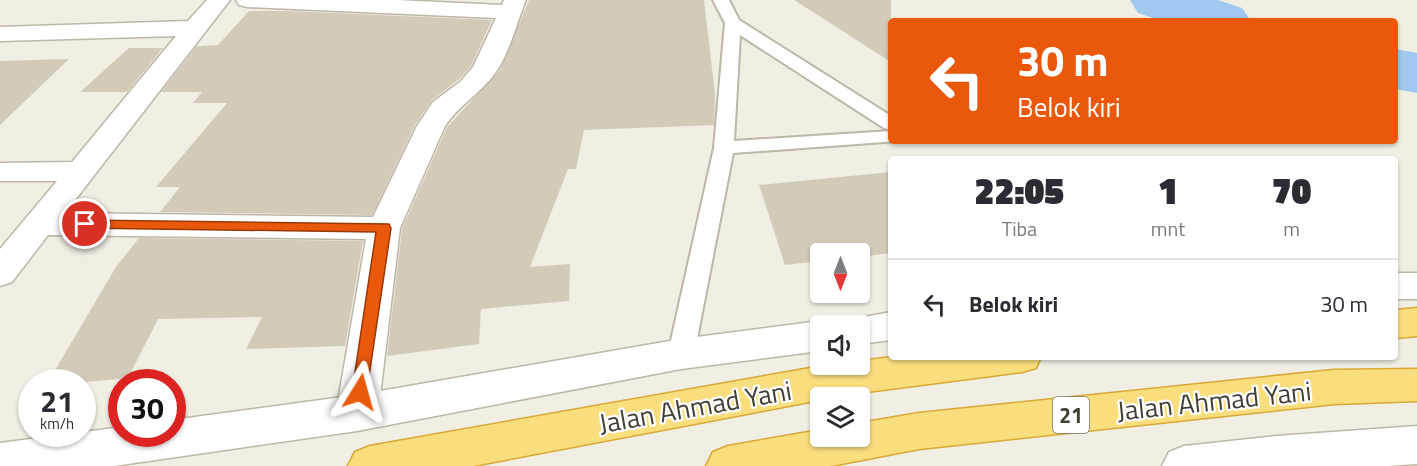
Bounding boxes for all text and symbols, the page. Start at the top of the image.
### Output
text: 30 m [1017,28,1109,92]
icon: left [918,42,996,120]
text: Belok kiri [1017,86,1121,127]
text: 22:05 [975,163,1064,218]
text: 1 [1158,163,1178,218]
text: 70 [1272,163,1311,218]
pin [59,198,110,249]
icon: arrive [68,207,101,240]
text: Tiba [1002,213,1037,244]
text: mnt [1151,213,1185,244]
text: m [1283,213,1300,244]
north arrow [810,243,870,303]
map controls [810,243,870,447]
text: Belok kiri [969,287,1058,321]
text: 30 m [1320,287,1368,321]
icon: left [918,288,951,321]
button: sound [810,315,870,375]
position arrow [328,360,392,424]
speed limit sign: 30 [108,369,186,447]
street label: Jalan Ahmad Yani [595,369,795,443]
street label: Jalan Ahmad Yani [1115,369,1313,431]
text: 21 [40,378,74,424]
button: layers [810,387,870,447]
road number: 21 [1053,397,1089,433]
text: km/h [40,412,74,435]

